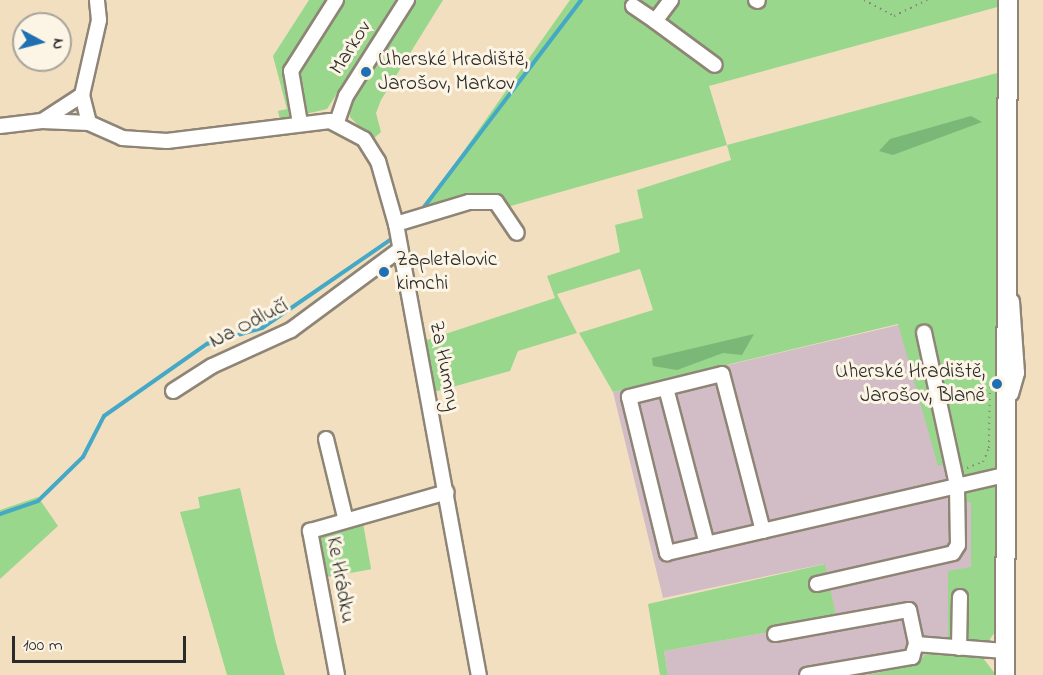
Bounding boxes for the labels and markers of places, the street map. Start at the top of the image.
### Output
place label: Uherské Hradiště, Jarošov, Markov [378,47,528,97]
marker: Uherské Hradiště, Jarošov, Markov [359,65,373,79]
place label: Zapletalovic kimchi [396,247,497,297]
marker: Zapletalovic kimchi [377,265,391,279]
place label: Uherské Hradiště, Jarošov, Blaně [835,359,985,409]
marker: Uherské Hradiště, Jarošov, Blaně [990,377,1004,391]

